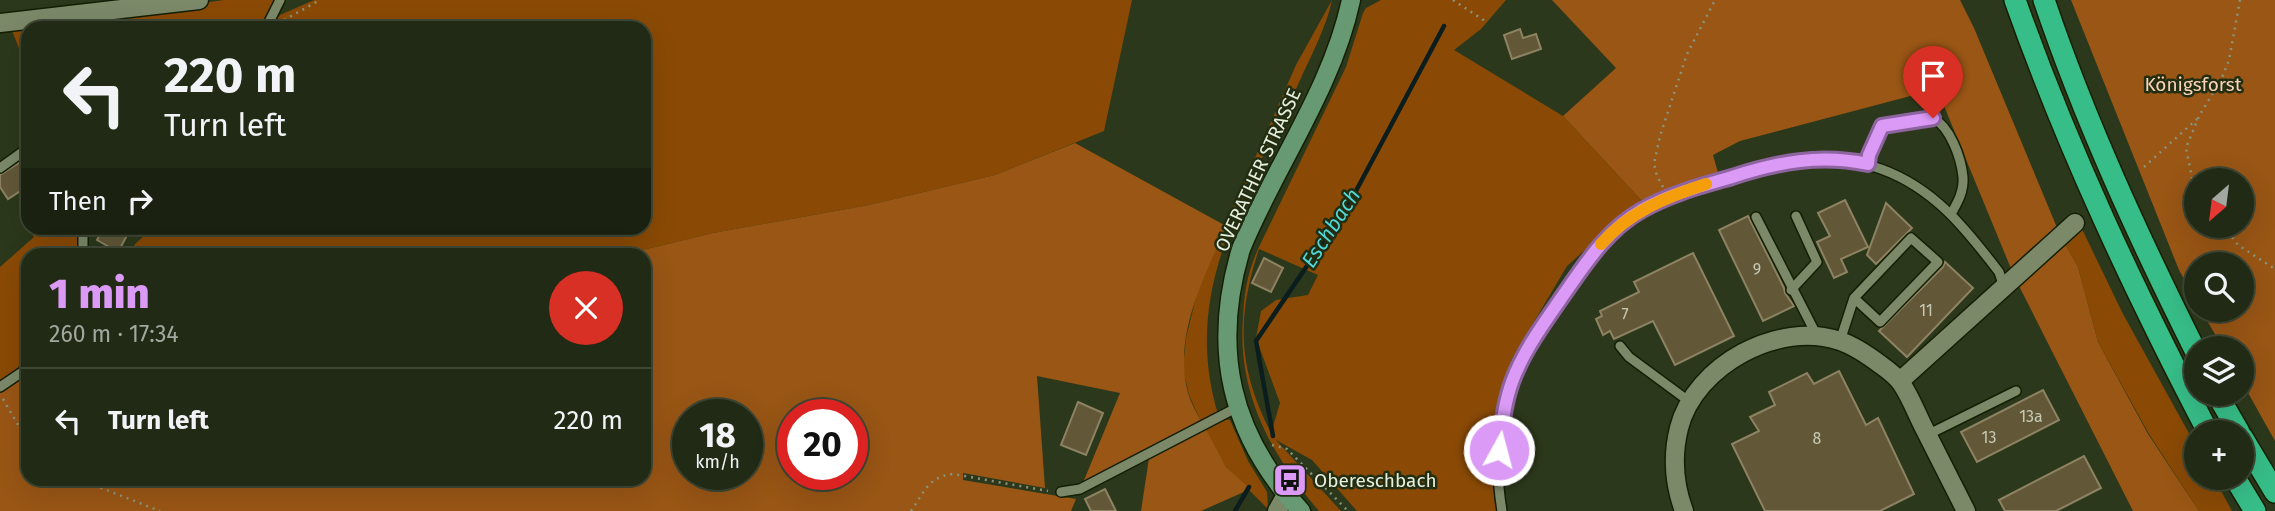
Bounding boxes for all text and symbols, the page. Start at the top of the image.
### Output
text: 220 m [164,46,296,105]
pin [1903,46,1963,118]
icon: left [49,49,140,140]
icon: arrive [1914,57,1952,95]
park label: Königsforst [2144,73,2242,96]
street label: OVERATHER STRASSE [1210,85,1306,255]
text: Turn left [164,106,286,144]
north arrow [2184,168,2254,238]
map controls [2184,168,2254,490]
icon: right [121,182,159,220]
water label: Eschbach [1296,184,1366,272]
text: Then [49,186,107,217]
button: search [2184,252,2254,322]
house number: 9 [1753,260,1761,279]
text: 1 min [49,269,150,319]
button: close [549,271,623,345]
house number: 11 [1919,301,1933,320]
house number: 7 [1621,305,1629,324]
text: 260 m · 17:34 [49,320,179,348]
button: layers [2184,336,2254,406]
speed limit sign: 20 [777,399,868,490]
icon: left [49,402,87,440]
text: Turn left [108,405,209,436]
text: 220 m [554,405,623,436]
house number: 13a [2019,407,2043,426]
position arrow [1462,413,1536,487]
text: 18 [699,414,736,456]
button: + [2184,420,2254,490]
house number: 13 [1982,428,1996,447]
house number: 8 [1813,429,1822,448]
text: km/h [695,451,740,473]
bus stop icon: Obereschbach [1271,461,1309,499]
place label: Obereschbach [1314,469,1437,492]

